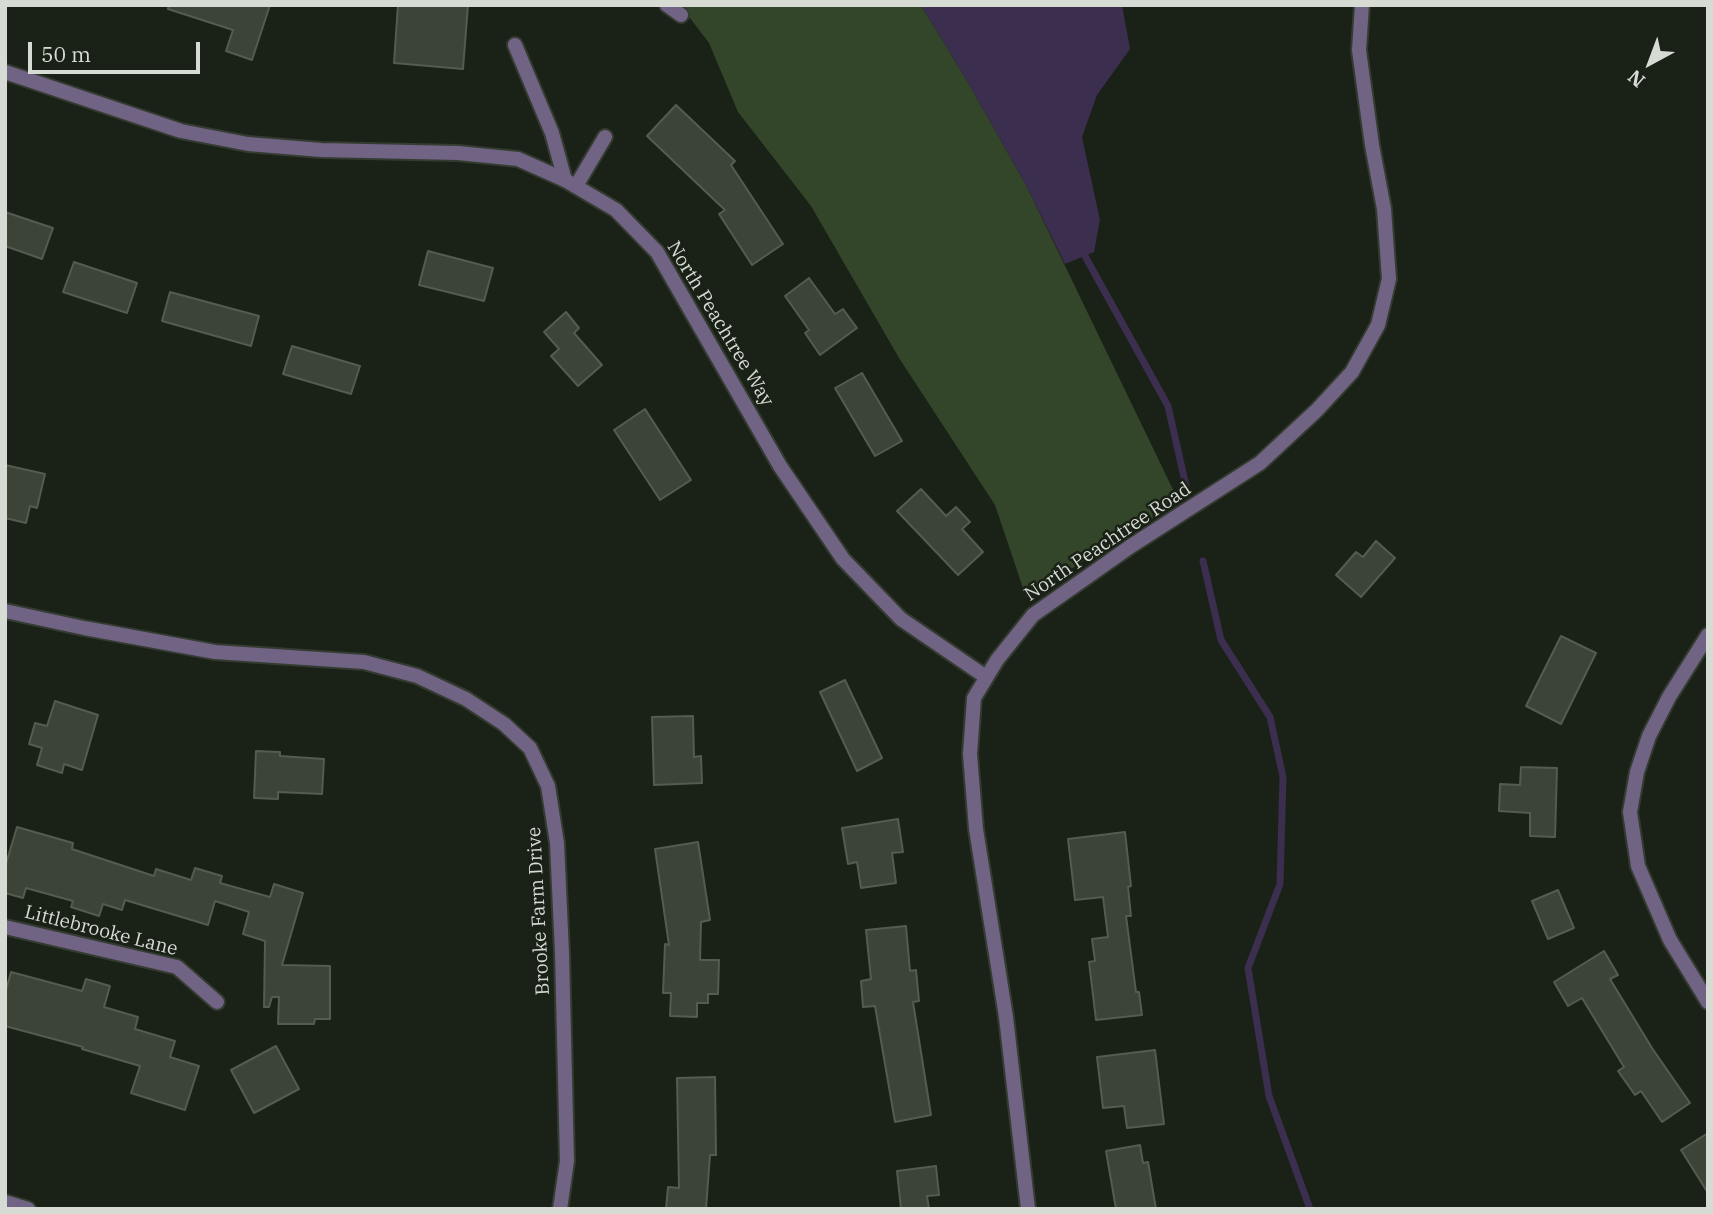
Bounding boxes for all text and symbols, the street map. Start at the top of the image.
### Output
scale bar [32,28,203,72]
north arrow [1615,28,1685,98]
text: 50 m [41,40,91,68]
text: N [1623,65,1650,93]
street label: North Peachtree Way [662,237,778,411]
street label: North Peachtree Road [1020,478,1196,606]
street label: Brooke Farm Drive [523,826,555,996]
street label: Littlebrooke Lane [22,901,180,961]

